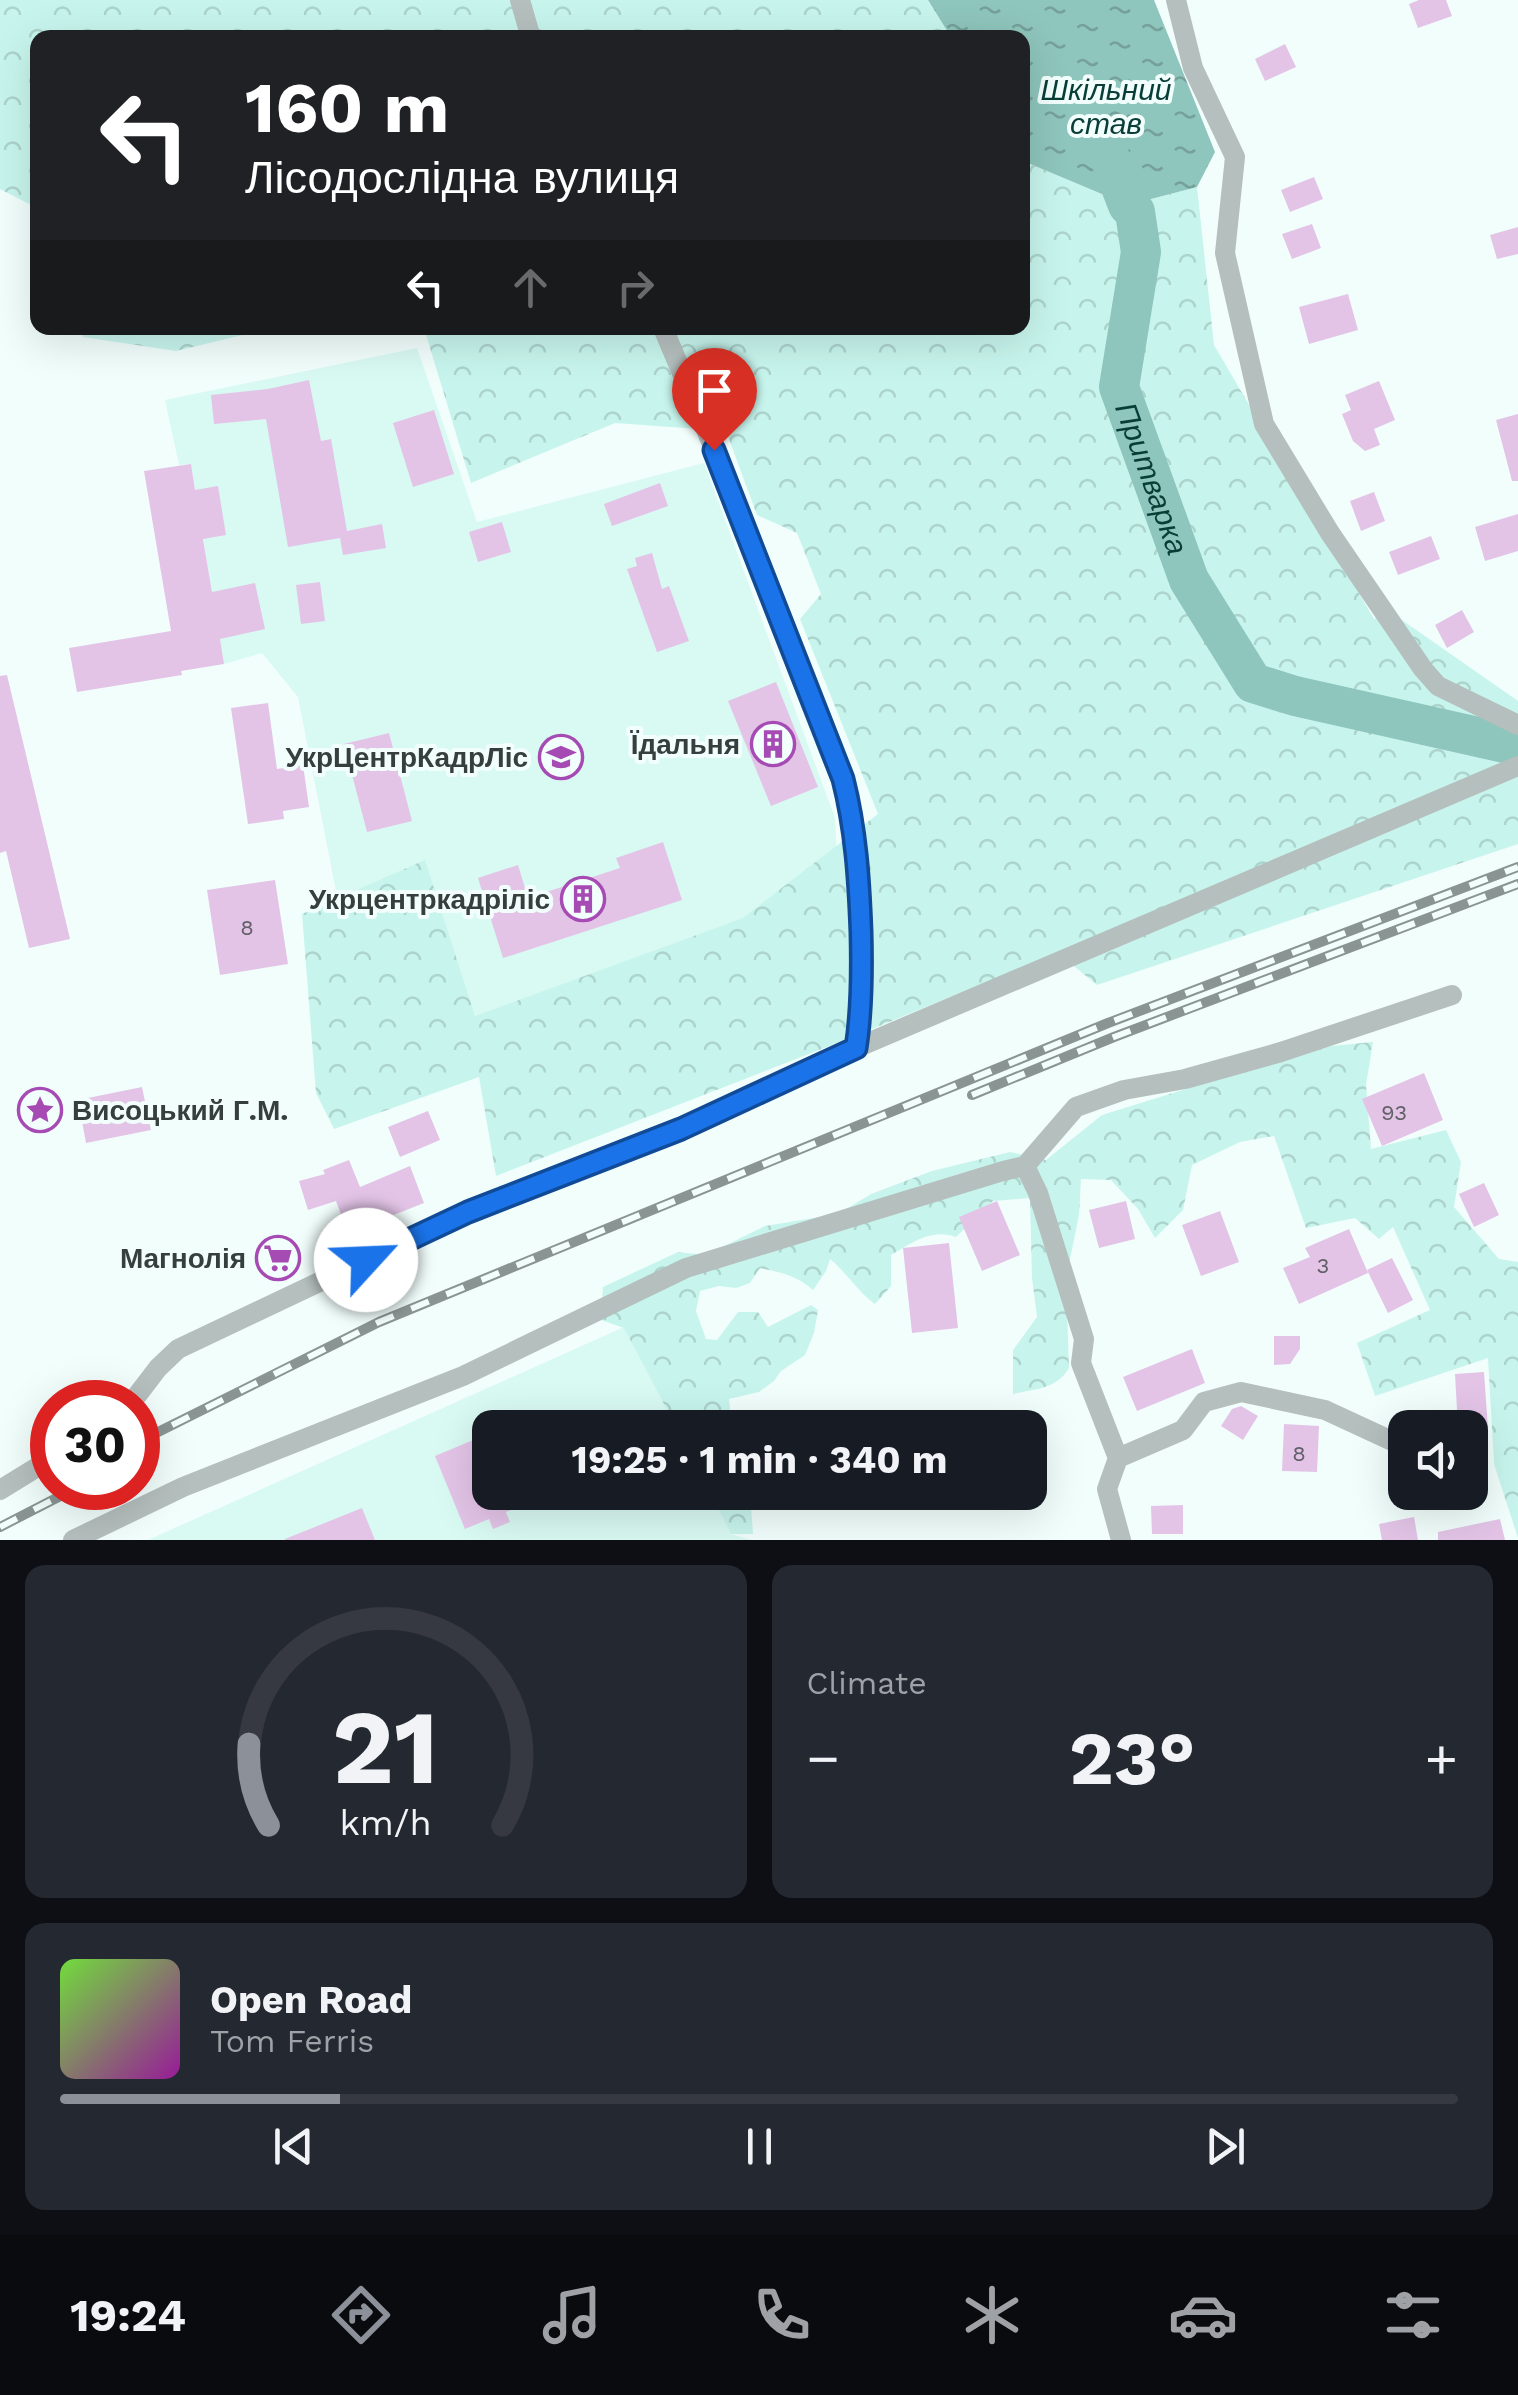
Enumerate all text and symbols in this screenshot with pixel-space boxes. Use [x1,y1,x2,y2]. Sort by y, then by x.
text: 160 m [245,67,449,149]
icon: left [80,70,210,200]
water label: Шкільний став [1040,72,1172,141]
text: Лісодослідна вулиця [245,151,679,204]
icon: left [398,260,453,315]
icon: ahead [503,260,558,315]
icon: right [608,260,663,315]
pin [672,348,757,451]
icon: arrive [687,363,742,418]
water label: Притварка [1109,397,1196,559]
building icon: Їдальня [750,721,796,767]
place label: Їдальня [630,728,740,761]
school or university icon: УкрЦентрКадрЛіс [538,734,584,780]
place label: УкрЦентрКадрЛіс [286,741,528,774]
building icon: Укрцентркадріліс [560,876,606,922]
place label: Укрцентркадріліс [309,883,550,916]
house number: 8 [240,915,254,940]
place icon: Висоцький Г.М. [17,1087,63,1133]
place label: Висоцький Г.М. [72,1094,288,1127]
house number: 93 [1381,1100,1407,1125]
position arrow [314,1208,418,1312]
supermarket icon: Магнолія [255,1235,301,1281]
place label: Магнолія [120,1242,246,1275]
house number: 3 [1317,1253,1329,1278]
speed limit sign: 30 [30,1380,160,1510]
map controls [1388,1410,1488,1510]
button: sound [1388,1410,1488,1510]
text: 19:25 · 1 min · 340 m [572,1438,947,1482]
house number: 8 [1292,1441,1306,1466]
text: Climate [807,1664,927,1702]
text: 21 [332,1686,439,1808]
text: 23° [1069,1714,1195,1802]
text: − [807,1726,840,1790]
text: + [1425,1726,1458,1790]
text: km/h [340,1802,432,1844]
text: Open Road [210,1978,412,2022]
text: Tom Ferris [210,2022,374,2060]
icon: previous [266,2119,321,2174]
icon: pause [732,2119,787,2174]
icon: next [1198,2119,1253,2174]
icon: directions [326,2280,396,2350]
icon: music [537,2280,607,2350]
icon: phone [747,2280,817,2350]
icon: climate [957,2280,1027,2350]
icon: car [1168,2280,1238,2350]
icon: filters [1378,2280,1448,2350]
text: 19:24 [70,2289,186,2342]

